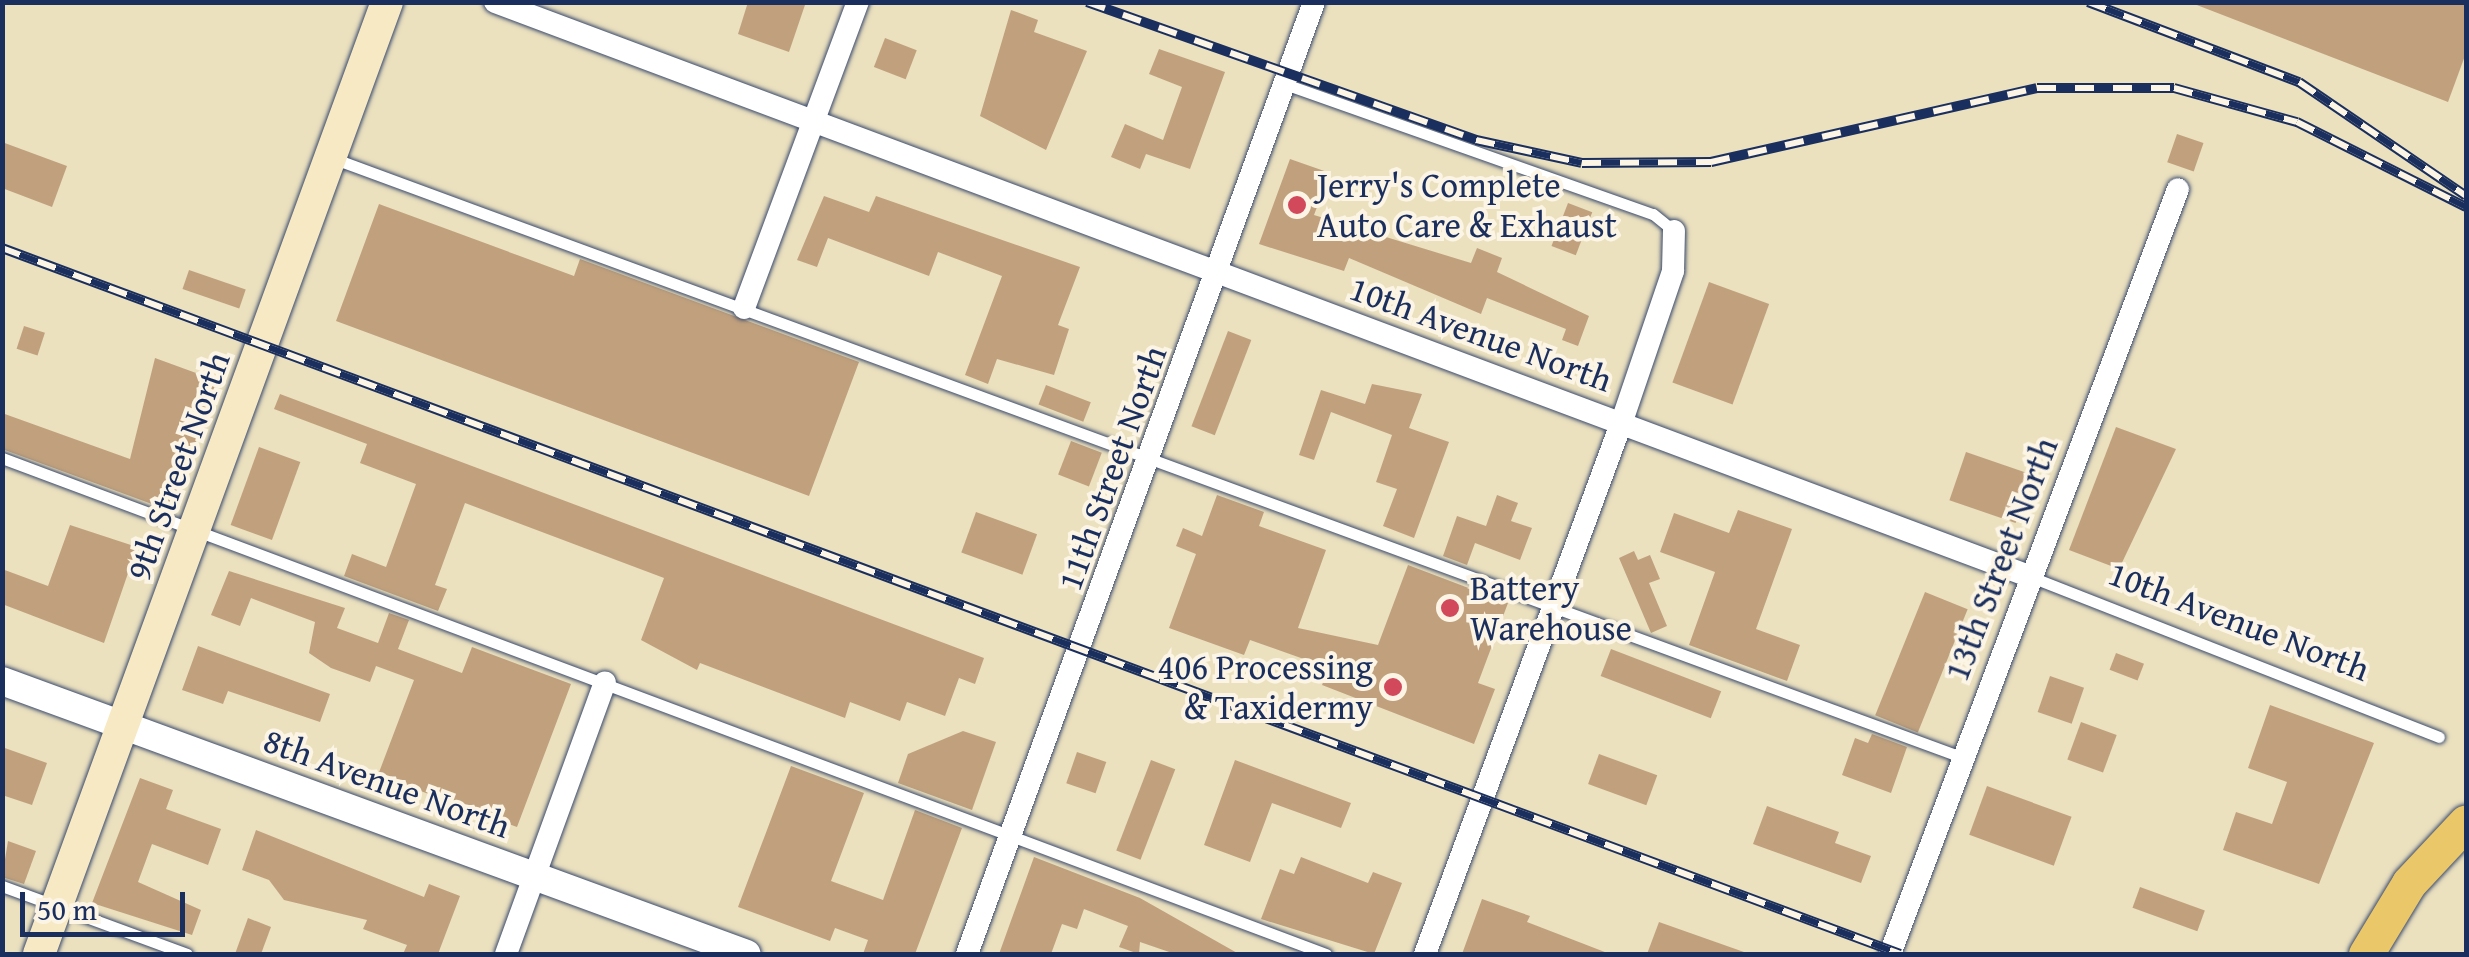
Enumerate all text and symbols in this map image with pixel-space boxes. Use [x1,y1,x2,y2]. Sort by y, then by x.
place label: Jerry's Complete Auto Care & Exhaust [1317,164,1617,246]
marker: Jerry's Complete Auto Care & Exhaust [1286,194,1308,216]
street label: 10th Avenue North [1344,267,1618,401]
street label: 11th Street North [1048,340,1176,596]
street label: 9th Street North [117,346,239,586]
street label: 13th Street North [1935,432,2067,686]
street label: 10th Avenue North [2103,552,2375,690]
place label: Battery Warehouse [1470,567,1632,649]
marker: Battery Warehouse [1439,597,1461,619]
place label: 406 Processing & Taxidermy [1158,646,1373,728]
marker: 406 Processing & Taxidermy [1382,676,1404,698]
street label: 8th Avenue North [258,719,516,847]
scale bar [25,872,190,934]
text: 50 m [37,887,97,931]

